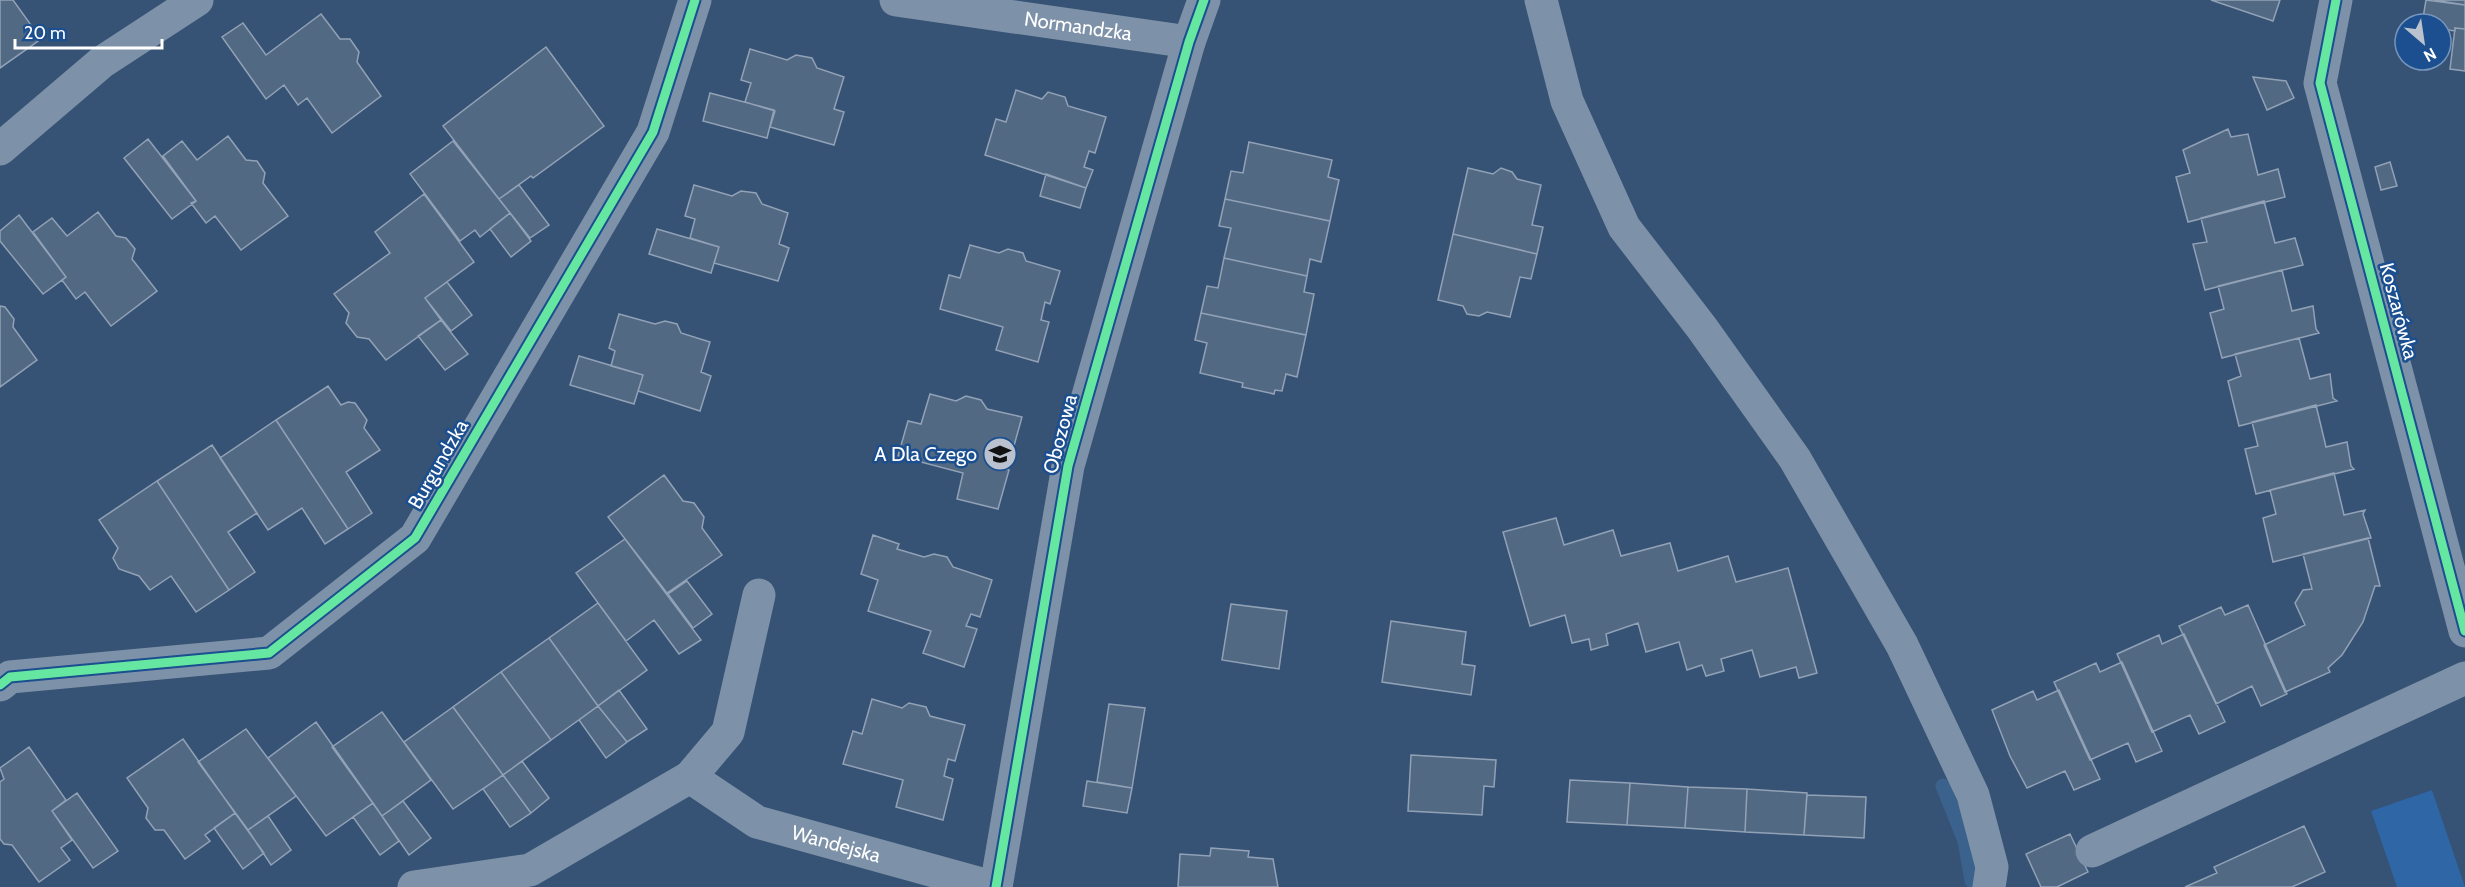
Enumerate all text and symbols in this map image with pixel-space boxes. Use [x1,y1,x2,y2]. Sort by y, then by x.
street label: Normandzka [1023,7,1134,46]
scale bar [15,12,162,50]
north arrow [2393,12,2453,72]
text: 20 m [24,22,66,44]
text: N [2420,44,2440,66]
street label: Koszarówka [2375,260,2423,362]
street label: Obozowa [1038,391,1082,476]
street label: Burgundzka [403,415,473,513]
school or university icon: A Dla Czego [982,436,1018,472]
place label: A Dla Czego [874,442,977,466]
street label: Wandejska [789,820,884,868]

